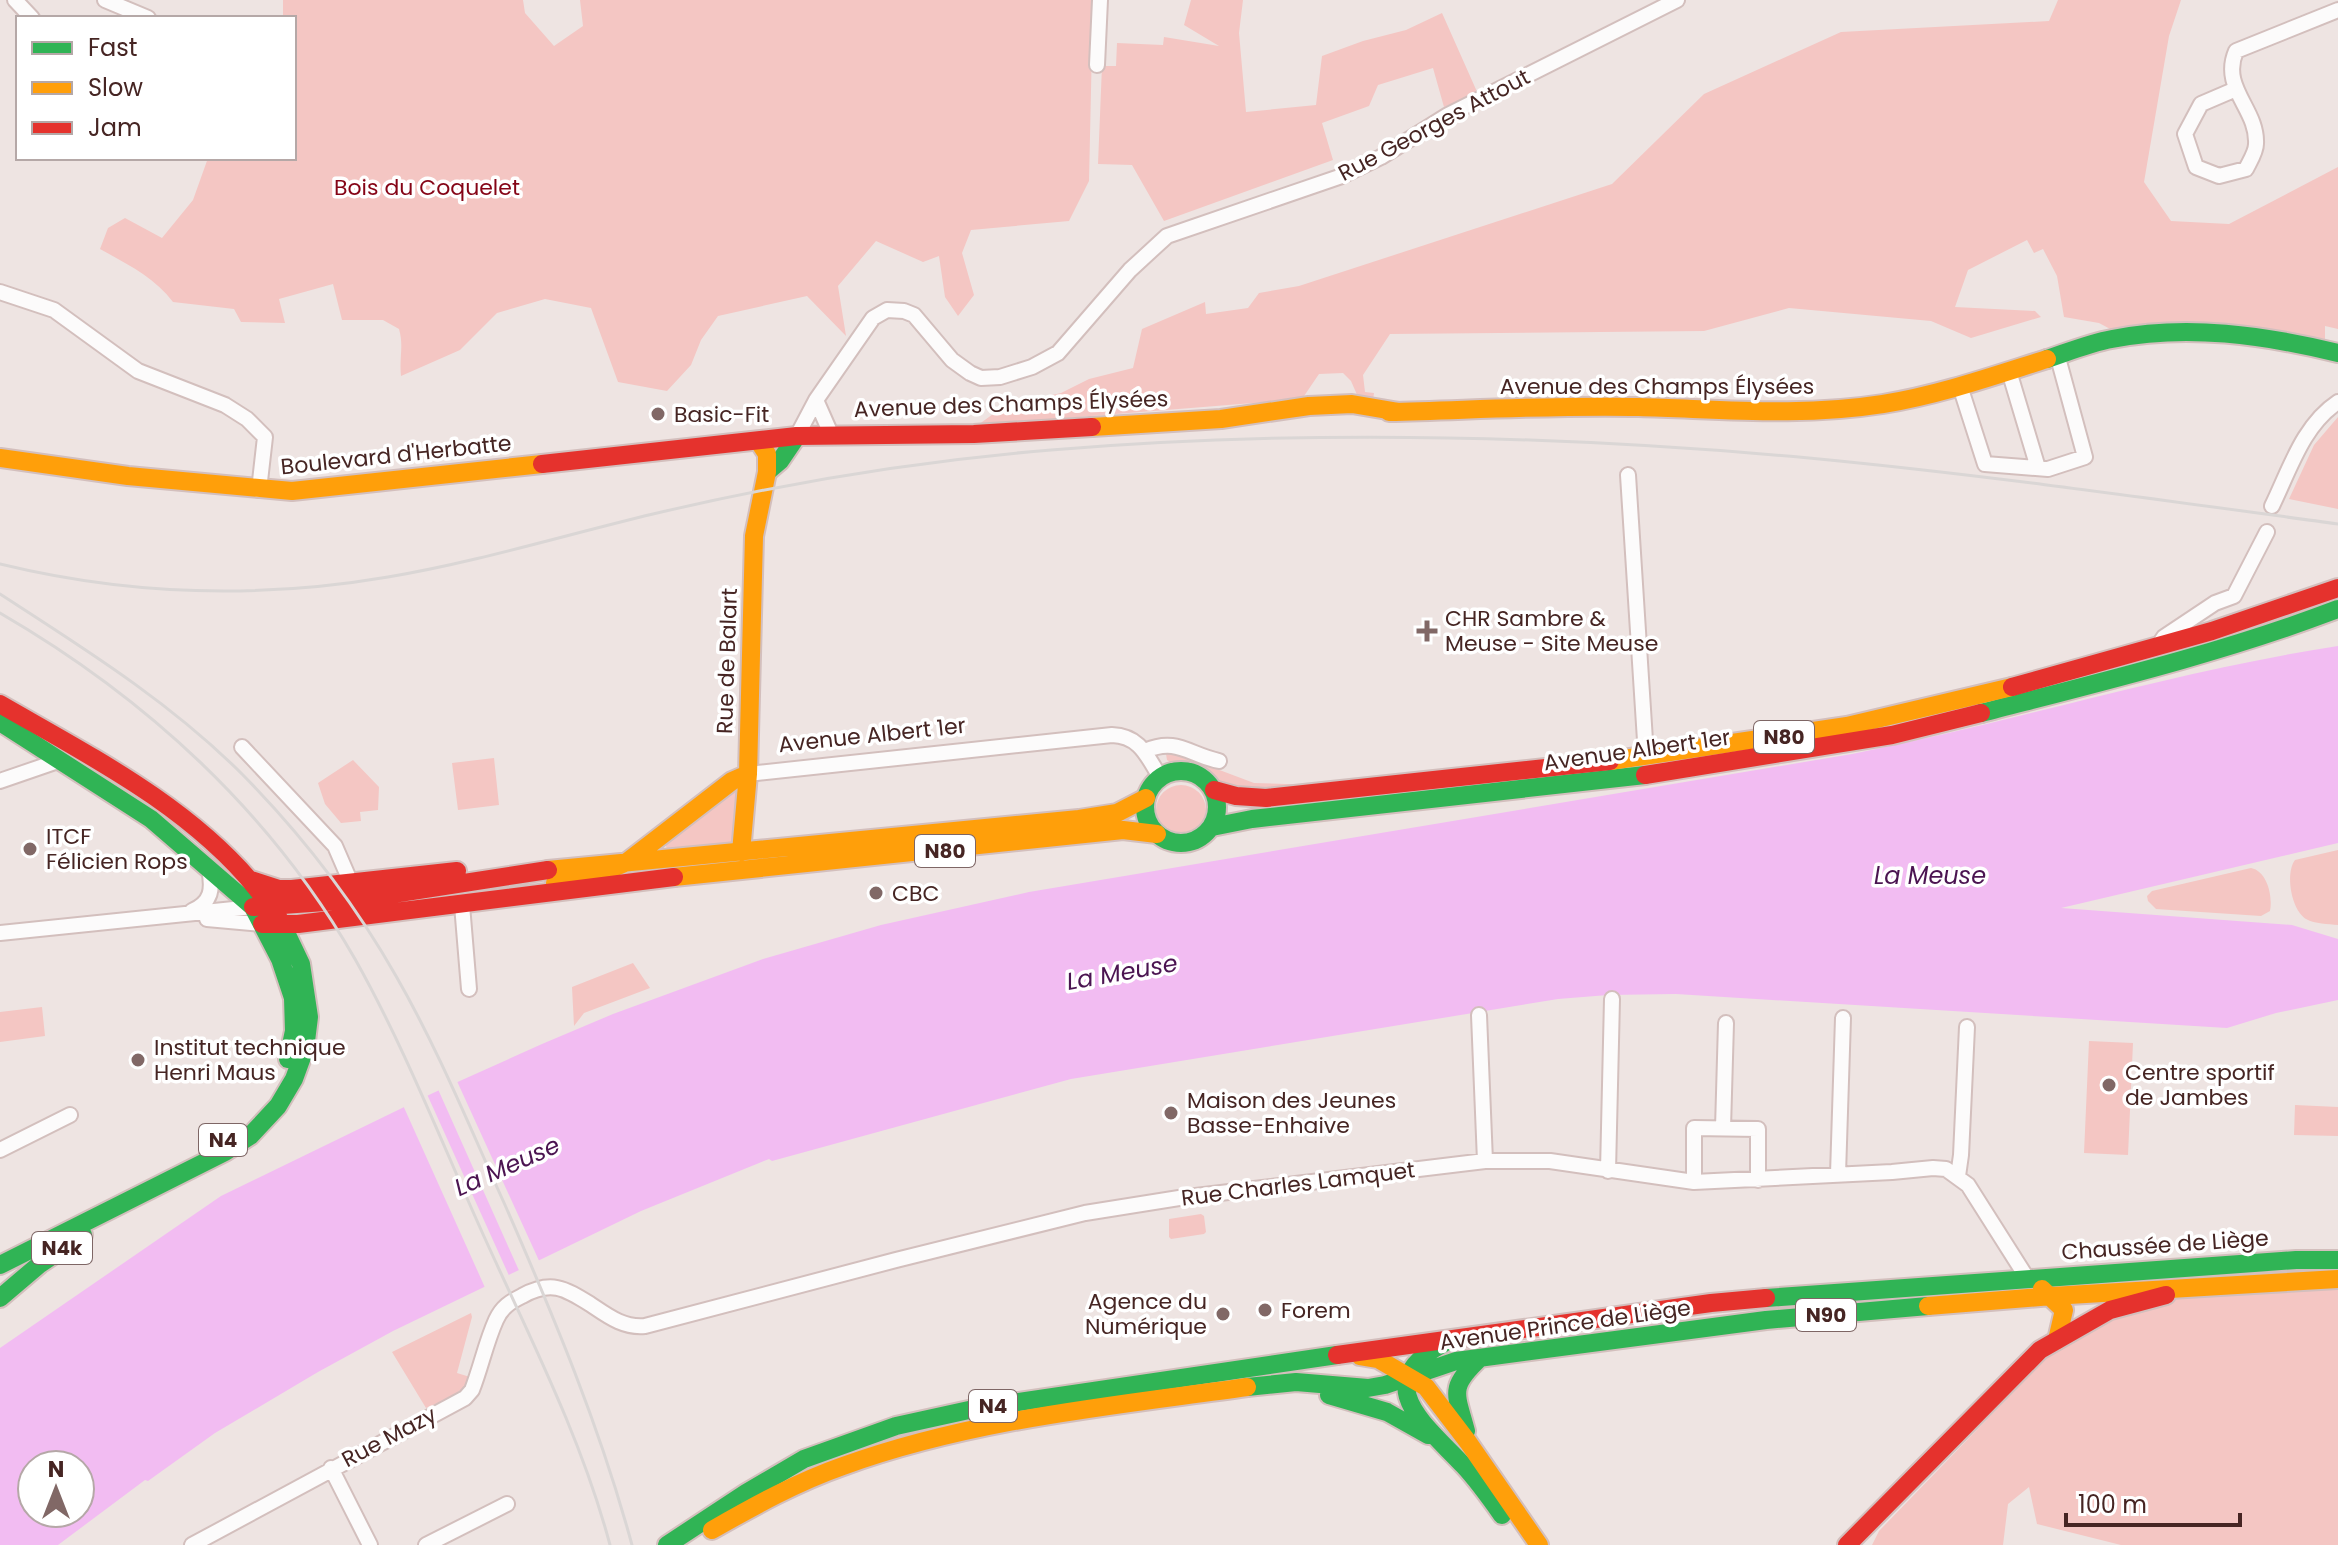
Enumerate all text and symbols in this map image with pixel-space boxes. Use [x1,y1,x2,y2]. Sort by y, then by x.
legend [16,16,296,160]
text: Fast [88,31,138,64]
street label: Rue Georges Attout [1333,61,1535,189]
text: Slow [88,71,143,104]
text: Jam [88,111,142,144]
park label: Bois du Coquelet [334,172,520,203]
street label: Avenue des Champs Élysées [1500,371,1814,402]
street label: Avenue des Champs Élysées [853,383,1169,425]
place label: Basic-Fit [674,399,769,430]
marker: Basic-Fit [649,405,667,423]
street label: Boulevard d'Herbatte [279,427,513,483]
street label: Rue de Balart [709,587,745,735]
place label: CHR Sambre & Meuse - Site Meuse [1445,603,1658,659]
marker: CHR Sambre & Meuse - Site Meuse [1416,620,1438,642]
street label: Avenue Albert 1er [777,710,967,760]
road number: N80 [1754,721,1814,753]
street label: Avenue Albert 1er [1542,722,1732,778]
place label: ITCF Félicien Rops [46,821,188,877]
road number: N80 [915,835,975,867]
marker: ITCF Félicien Rops [21,840,39,858]
water label: La Meuse [1874,859,1986,892]
place label: CBC [892,878,939,909]
marker: CBC [867,884,885,902]
water label: La Meuse [1064,946,1180,998]
place label: Institut technique Henri Maus [154,1032,346,1088]
marker: Institut technique Henri Maus [129,1051,147,1069]
place label: Centre sportif de Jambes [2125,1057,2275,1113]
marker: Centre sportif de Jambes [2100,1076,2118,1094]
place label: Maison des Jeunes Basse-Enhaive [1187,1085,1396,1141]
marker: Maison des Jeunes Basse-Enhaive [1162,1104,1180,1122]
road number: N4 [199,1124,247,1156]
water label: La Meuse [449,1128,565,1204]
street label: Rue Charles Lamquet [1179,1154,1417,1214]
street label: Chaussée de Liège [2060,1222,2270,1268]
road number: N4k [32,1232,92,1264]
place label: Agence du Numérique [1085,1286,1207,1342]
street label: Avenue Prince de Liège [1437,1292,1693,1358]
place label: Forem [1281,1295,1351,1326]
road number: N90 [1796,1299,1856,1331]
marker: Forem [1256,1301,1274,1319]
marker: Agence du Numérique [1214,1305,1232,1323]
road number: N4 [969,1390,1017,1422]
street label: Rue Mazy [336,1399,442,1475]
north arrow [16,1449,96,1529]
text: N [48,1454,64,1485]
scale bar [2066,1477,2240,1527]
text: 100 m [2078,1488,2147,1521]

